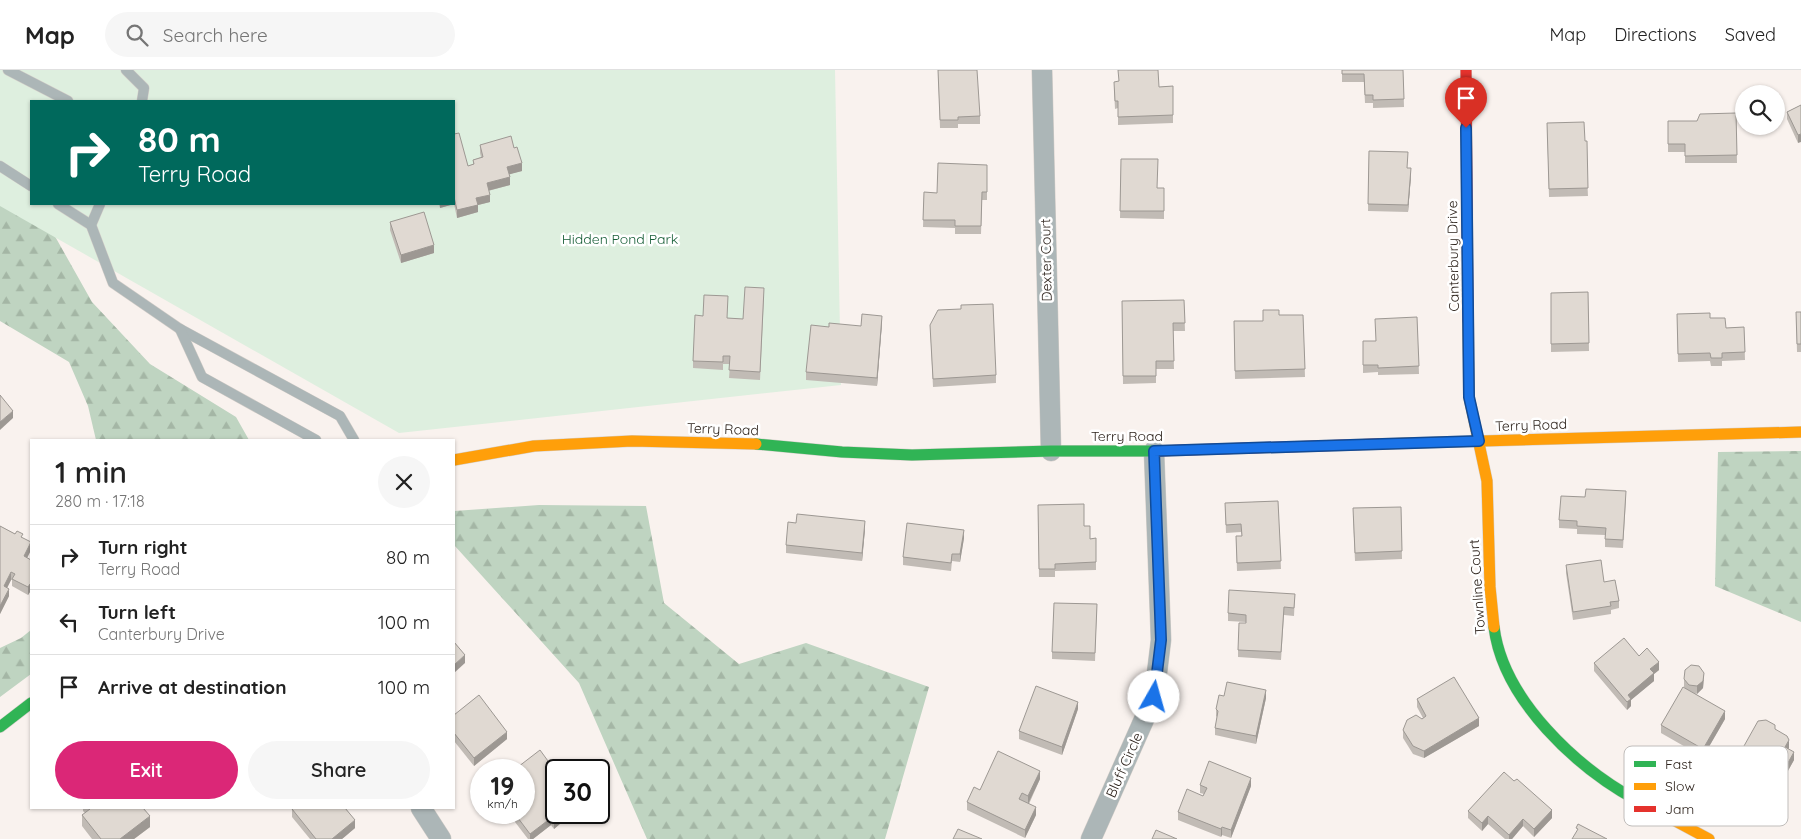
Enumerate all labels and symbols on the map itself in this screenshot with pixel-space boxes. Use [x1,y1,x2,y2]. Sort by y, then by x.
pin [1445,77,1487,128]
street label: Canterbury Drive [1443,200,1463,312]
street label: Dexter Court [1036,218,1056,302]
park label: Hidden Pond Park [562,230,678,248]
street label: Terry Road [1495,415,1567,435]
street label: Terry Road [687,419,759,439]
street label: Terry Road [1091,427,1163,445]
street label: Townline Court [1465,538,1489,635]
position arrow [1127,670,1179,722]
street label: Bluff Circle [1102,729,1146,800]
legend [1624,746,1788,826]
text: Fast [1665,755,1693,773]
speed limit sign: 30 [545,759,610,824]
text: Slow [1665,777,1695,795]
text: Jam [1665,800,1694,818]

